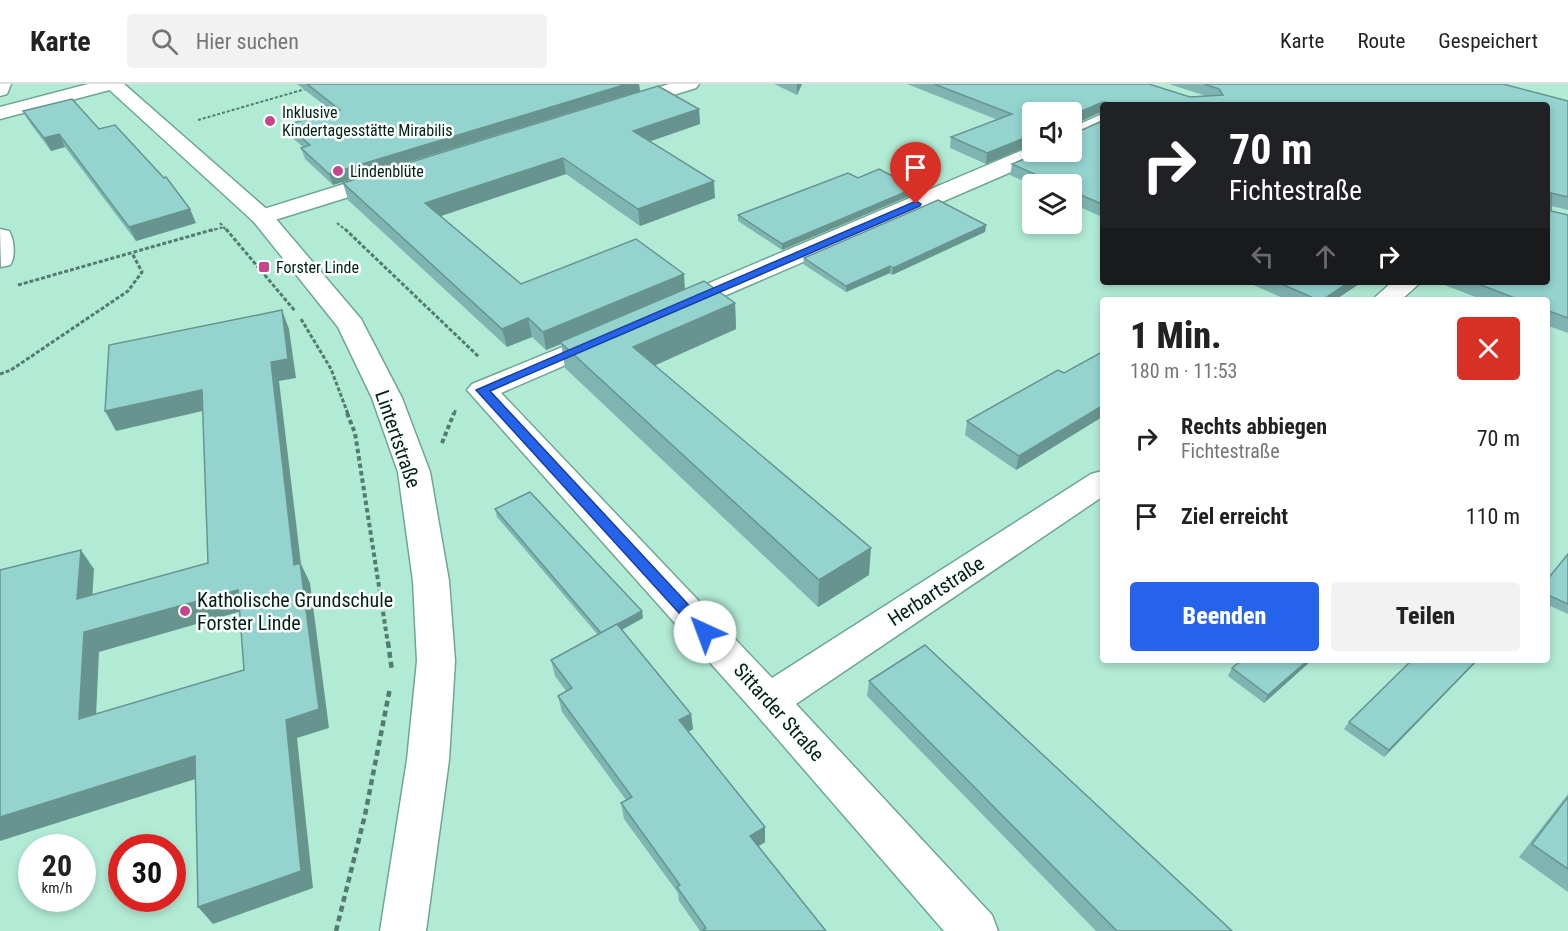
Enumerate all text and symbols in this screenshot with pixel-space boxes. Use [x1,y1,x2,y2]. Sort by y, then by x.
search box [127,14,547,68]
text: Karte [30,25,91,58]
icon: search [148,25,181,58]
text: Hier suchen [196,29,299,54]
text: Karte [1280,29,1324,53]
text: Route [1357,29,1405,53]
text: Gespeichert [1438,29,1538,53]
map controls [1022,102,1082,234]
button: sound [1022,102,1082,162]
place label: Inklusive Kindertagesstätte Mirabilis [282,103,452,140]
marker: Inklusive Kindertagesstätte Mirabilis [263,114,277,128]
text: 70 m [1229,125,1312,174]
icon: right [1130,126,1208,204]
pin [890,142,941,204]
icon: arrive [899,151,932,184]
place label: Lindenblüte [350,162,424,181]
marker: Lindenblüte [331,164,345,178]
button: layers [1022,174,1082,234]
text: Fichtestraße [1229,175,1362,207]
icon: left [1246,240,1279,273]
icon: ahead [1309,240,1342,273]
icon: right [1372,240,1405,273]
place label: Forster Linde [276,258,359,277]
marker: Forster Linde [257,260,271,274]
text: 1 Min. [1130,315,1222,357]
button: close [1457,317,1520,380]
text: 180 m · 11:53 [1130,359,1237,383]
street label: Lintertstraße [370,387,426,491]
text: Rechts abbiegen [1181,414,1327,439]
icon: right [1130,422,1163,455]
text: 70 m [1477,426,1520,451]
text: Fichtestraße [1181,439,1280,463]
icon: arrive [1130,500,1163,533]
text: Ziel erreicht [1181,504,1288,529]
text: 110 m [1466,504,1520,529]
street label: Herbartstraße [883,551,989,631]
button: Beenden [1130,582,1319,651]
button: Teilen [1331,582,1520,651]
place label: Katholische Grundschule Forster Linde [197,588,393,635]
position arrow [673,600,737,664]
marker: Katholische Grundschule Forster Linde [178,604,192,618]
street label: Sittarder Straße [729,658,829,766]
speed limit sign: 30 [108,834,186,912]
text: 20 [42,848,72,883]
text: km/h [42,879,72,897]

